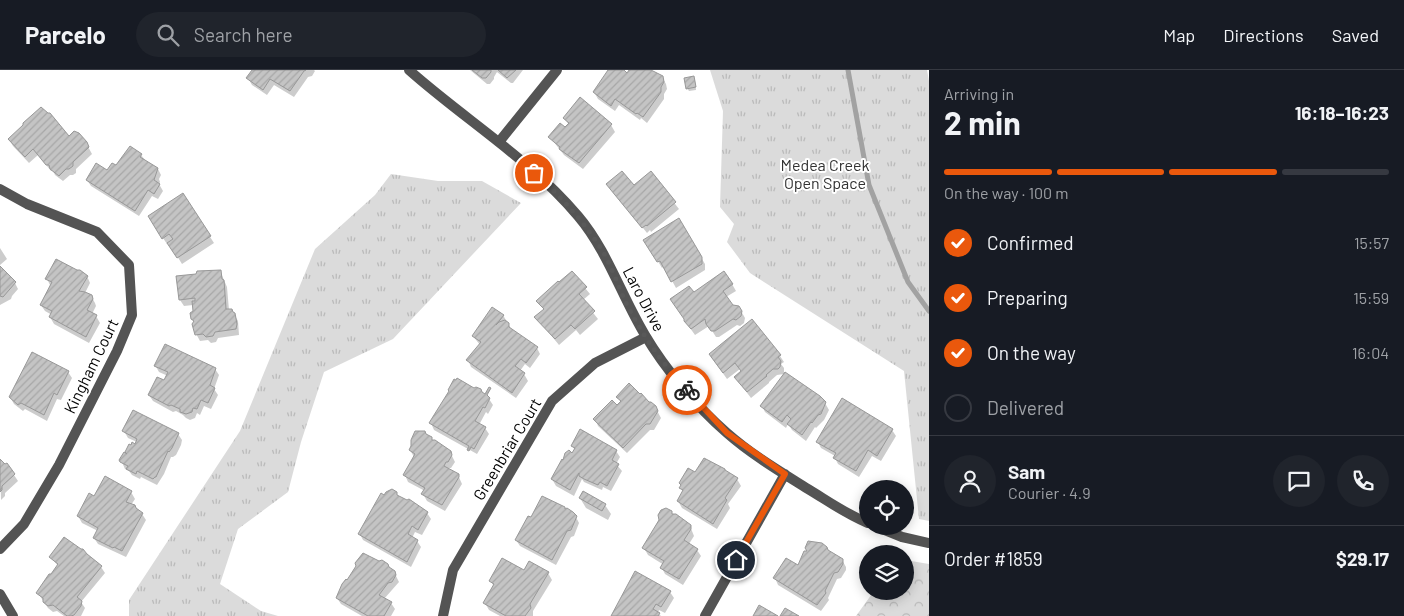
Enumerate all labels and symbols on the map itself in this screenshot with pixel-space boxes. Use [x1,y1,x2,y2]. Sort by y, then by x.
pin [513,152,555,194]
park label: Medea Creek Open Space [780,155,870,192]
street label: Laro Drive [619,263,669,334]
street label: Kingham Court [59,315,122,416]
courier [662,365,712,415]
street label: Greenbriar Court [469,394,545,503]
pin [715,539,757,581]

